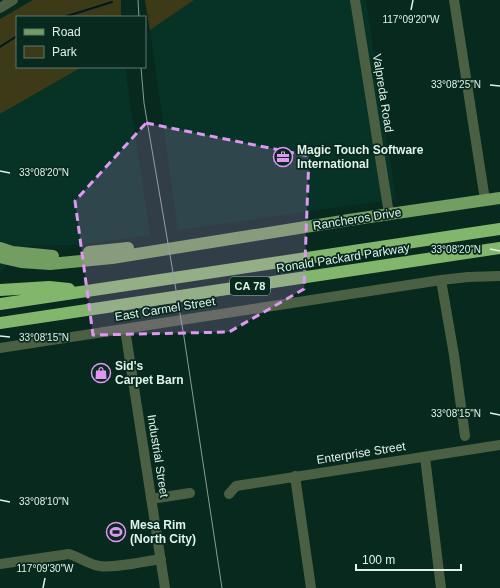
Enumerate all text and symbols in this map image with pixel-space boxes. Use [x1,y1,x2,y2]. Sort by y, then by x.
text: 117°09'20"W [382,14,440,25]
legend [16,16,146,68]
text: Road [52,25,81,39]
text: Park [52,45,78,59]
street label: Valpreda Road [370,53,396,133]
text: 33°08'25"N [431,79,481,90]
place label: Magic Touch Software International [297,143,424,171]
office icon: Magic Touch Software International [272,146,294,168]
text: 33°08'20"N [19,167,69,178]
street label: Rancheros Drive [312,205,403,233]
street label: Ronald Packard Parkway [275,241,411,275]
text: 33°08'20"N [431,244,481,255]
road number: CA 78 [230,277,270,295]
street label: East Carmel Street [114,294,217,324]
text: 33°08'15"N [19,332,69,343]
place label: Sid's Carpet Barn [115,359,184,387]
shop icon: Sid's Carpet Barn [90,362,112,384]
text: 33°08'15"N [431,408,481,419]
street label: Industrial Street [145,413,172,499]
street label: Enterprise Street [315,439,407,467]
text: 33°08'10"N [19,496,69,507]
place label: Mesa Rim (North City) [130,518,196,546]
sports icon: Mesa Rim (North City) [105,521,127,543]
scale bar [356,546,461,572]
text: 100 m [362,553,395,567]
text: 117°09'30"W [16,563,74,574]

